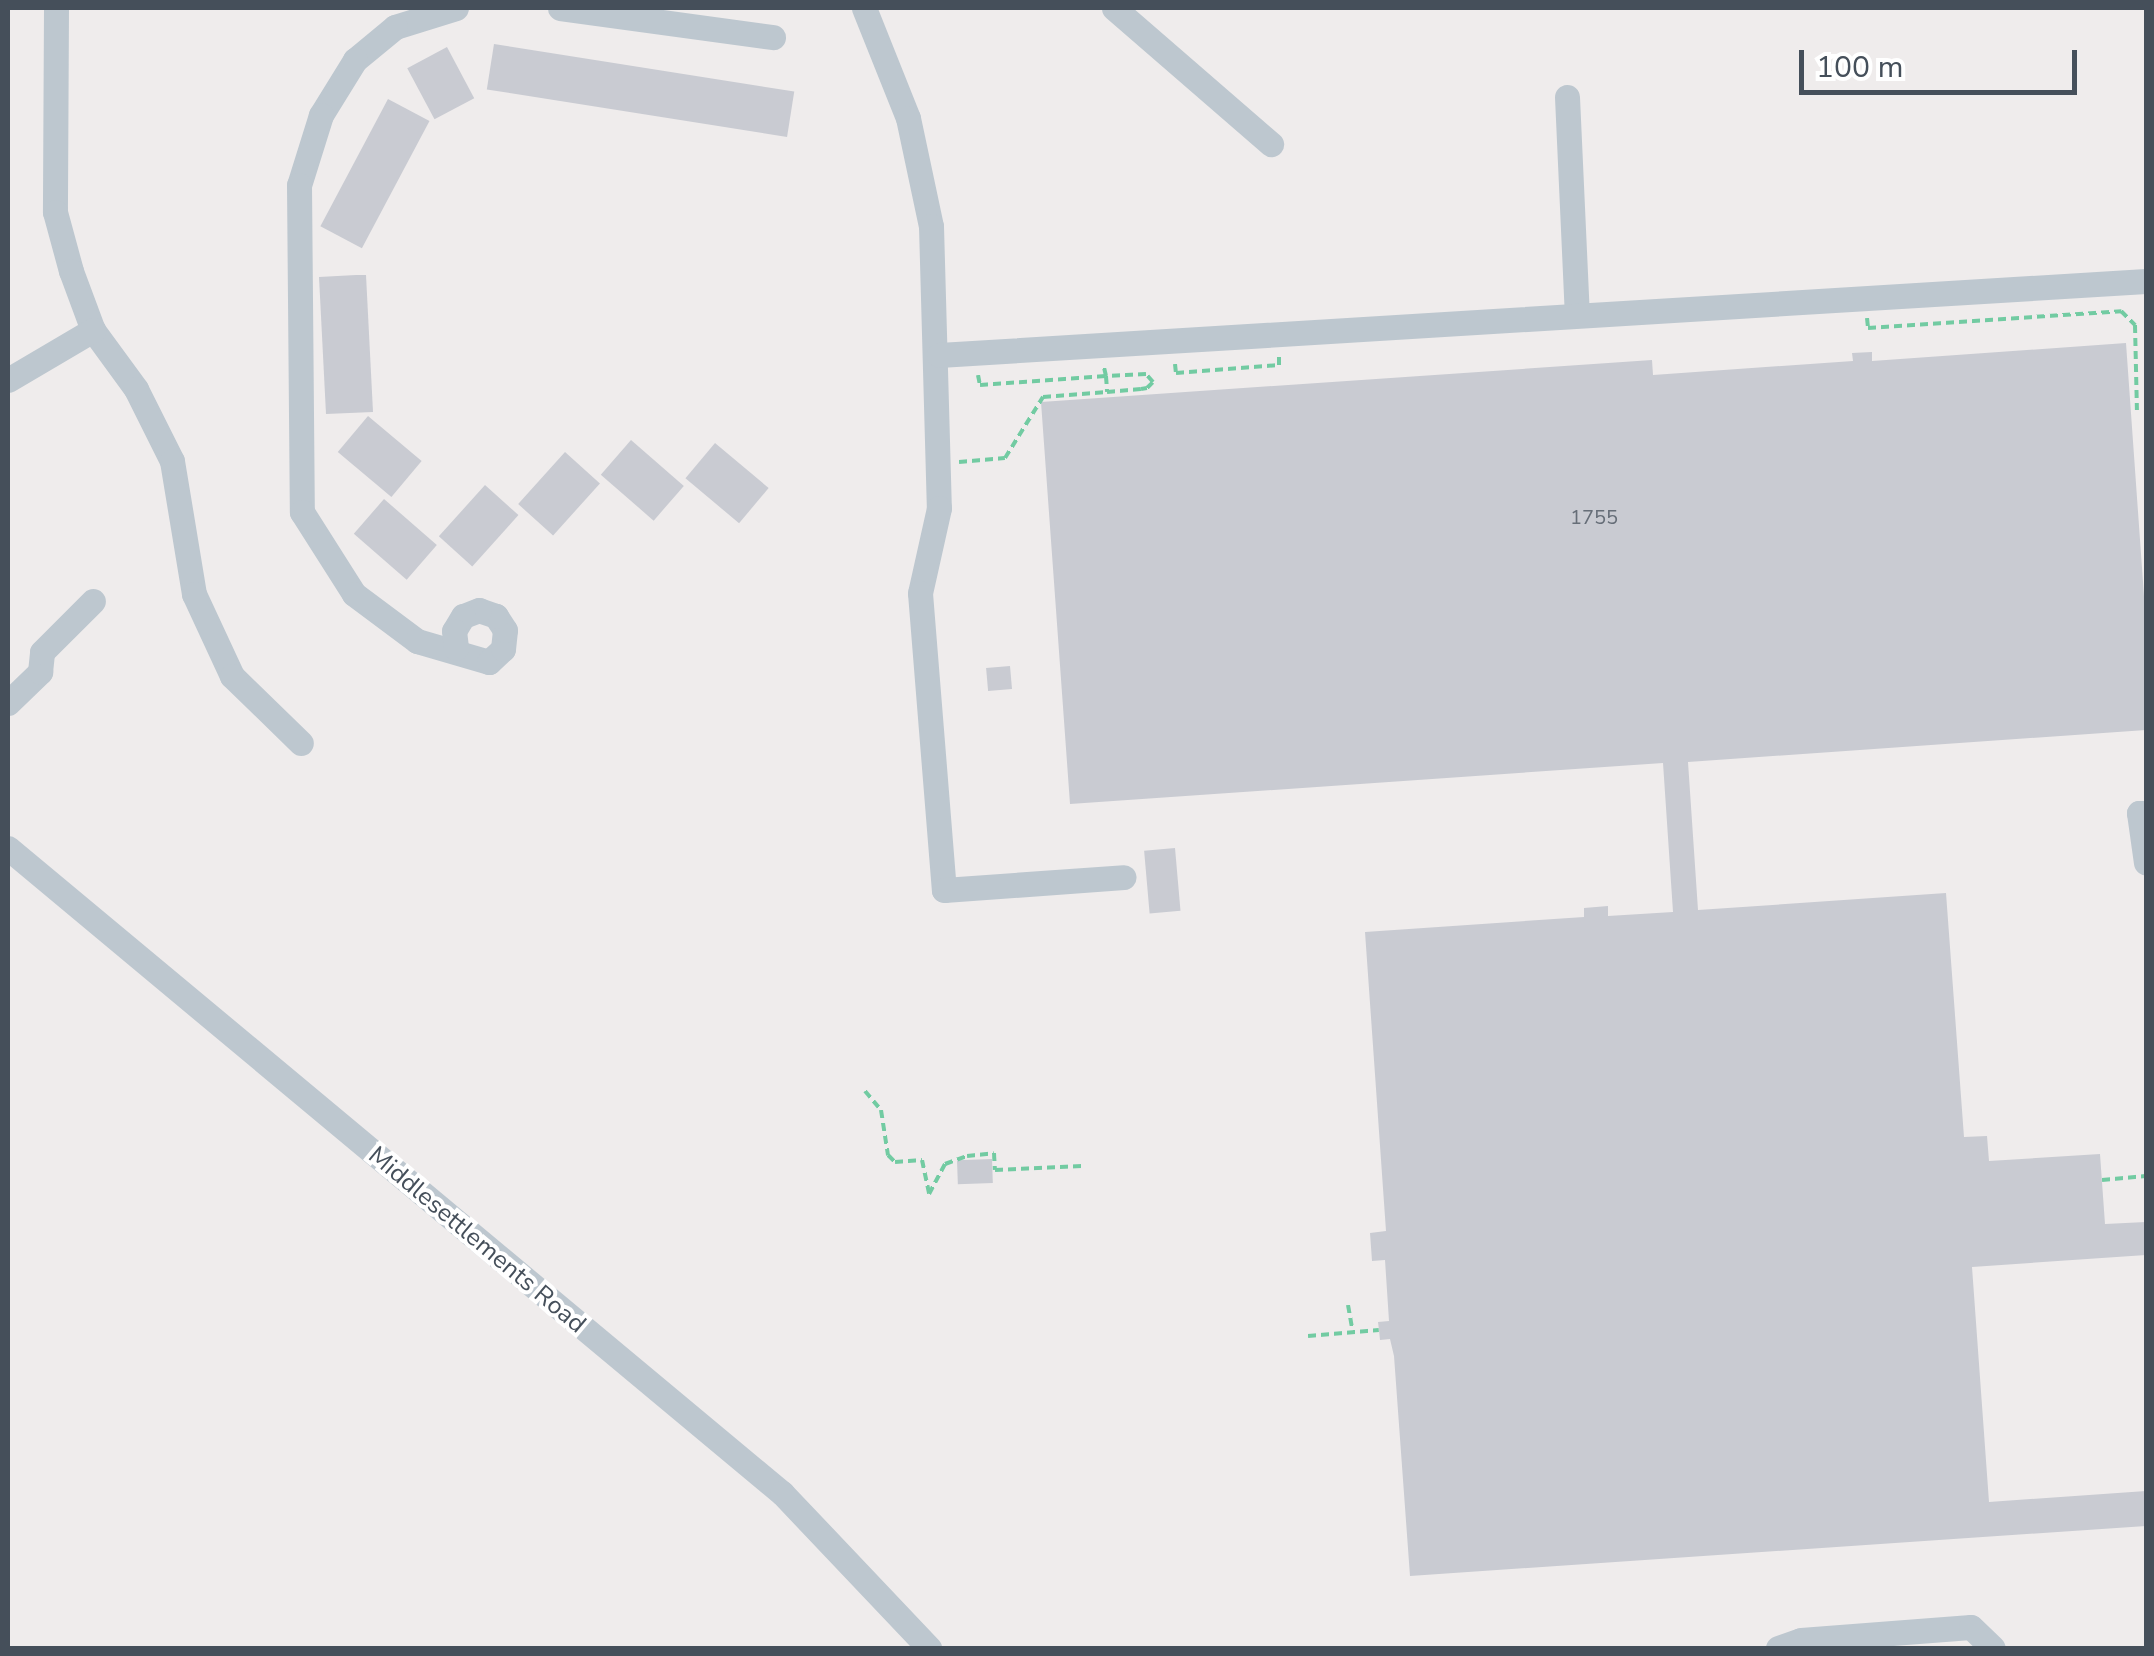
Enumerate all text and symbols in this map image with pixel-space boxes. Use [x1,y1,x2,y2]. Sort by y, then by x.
scale bar [1804,30,2082,92]
text: 100 m [1816,47,1903,88]
house number: 1755 [1570,505,1618,529]
street label: Middlesettlements Road [362,1140,592,1340]

